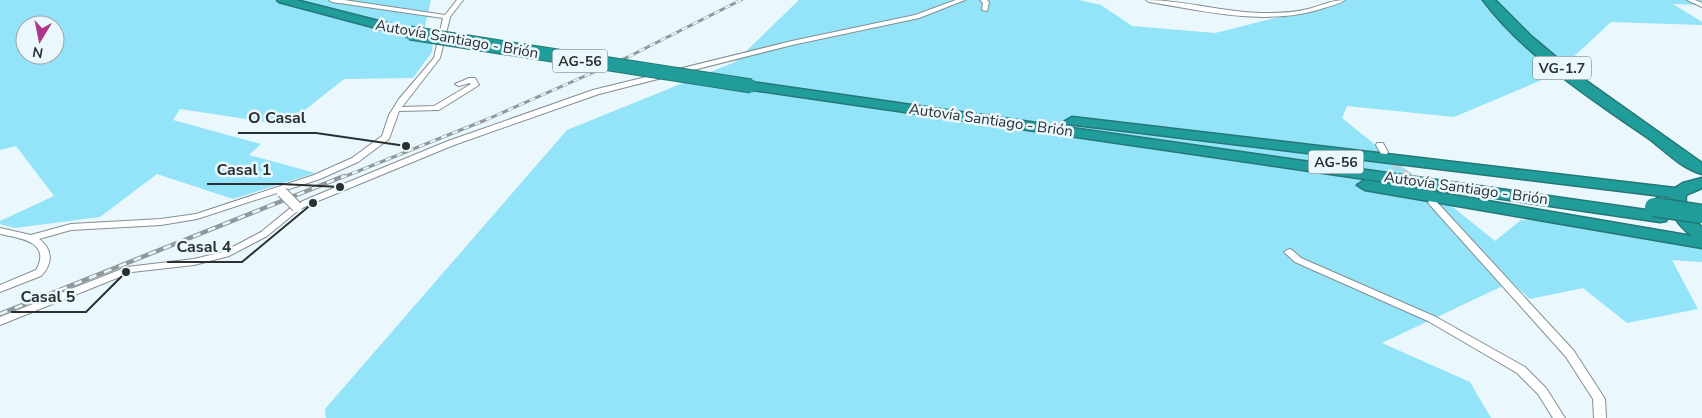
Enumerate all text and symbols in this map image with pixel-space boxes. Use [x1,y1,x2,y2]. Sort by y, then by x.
north arrow [15,15,65,65]
street label: Autovía Santiago - Brión [374,15,540,63]
text: N [31,42,45,63]
road number: AG-56 [552,49,608,72]
road number: VG-1.7 [1533,56,1591,80]
street label: Autovía Santiago - Brión [908,99,1074,141]
callout: O Casal [238,102,316,133]
text: O Casal [248,107,306,129]
road number: AG-56 [1308,150,1364,173]
callout: Casal 1 [207,153,282,184]
text: Casal 1 [217,159,271,181]
street label: Autovía Santiago - Brión [1383,167,1549,209]
callout: Casal 4 [167,231,242,262]
text: Casal 4 [177,236,232,258]
callout: Casal 5 [11,281,86,312]
text: Casal 5 [21,286,75,308]

